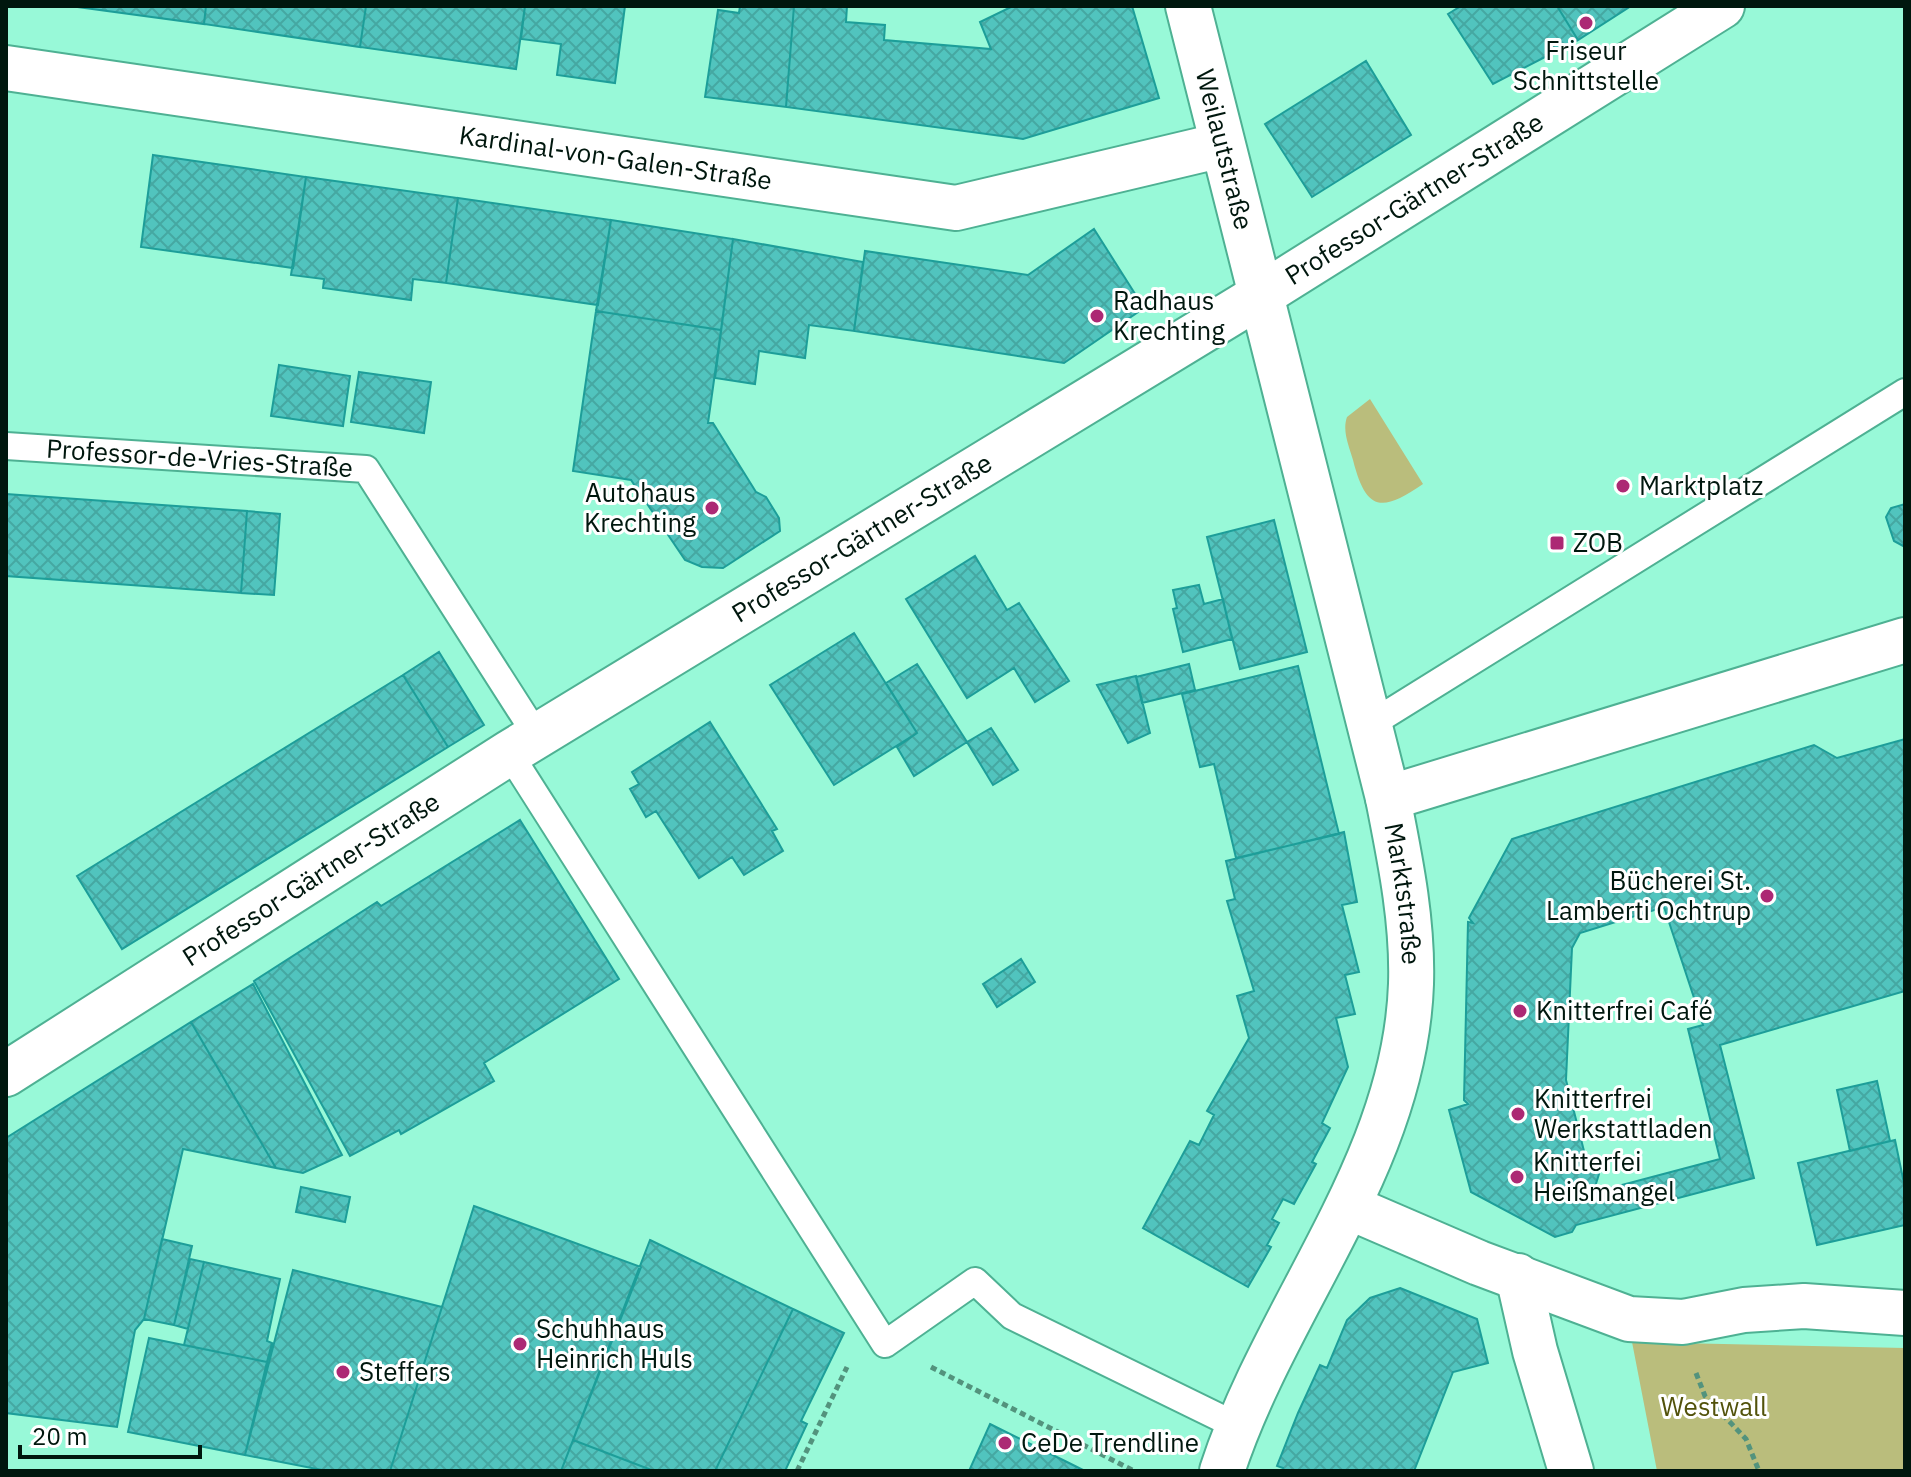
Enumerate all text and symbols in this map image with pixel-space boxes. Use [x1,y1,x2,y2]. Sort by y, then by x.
marker: Friseur Schnittstelle [1577,14,1595,32]
place label: Friseur Schnittstelle [1513,33,1659,97]
street label: Weilautstraße [1189,65,1262,233]
street label: Professor-Gärtner-Straße [1278,104,1549,292]
street label: Kardinal-von-Galen-Straße [457,117,774,197]
place label: Radhaus Krechting [1113,283,1225,347]
marker: Radhaus Krechting [1088,307,1106,325]
street label: Professor-de-Vries-Straße [45,431,354,484]
street label: Professor-Gärtner-Straße [725,445,998,629]
place label: Marktplatz [1639,468,1763,502]
place label: Autohaus Krechting [584,475,696,539]
marker: Marktplatz [1614,477,1632,495]
marker: Autohaus Krechting [703,499,721,517]
place label: ZOB [1573,525,1623,559]
marker: ZOB [1548,534,1566,552]
street label: Professor-Gärtner-Straße [176,784,446,973]
street label: Marktstraße [1377,820,1429,965]
place label: Bücherei St. Lamberti Ochtrup [1546,863,1751,927]
marker: Bücherei St. Lamberti Ochtrup [1758,887,1776,905]
place label: Knitterfrei Café [1536,993,1713,1027]
marker: Knitterfrei Café [1511,1002,1529,1020]
place label: Knitterfrei Werkstattladen [1534,1081,1713,1145]
marker: Knitterfrei Werkstattladen [1509,1105,1527,1123]
place label: Knitterfei Heißmangel [1533,1144,1675,1208]
marker: Knitterfei Heißmangel [1508,1168,1526,1186]
place label: Schuhhaus Heinrich Huls [536,1311,693,1375]
marker: Schuhhaus Heinrich Huls [511,1335,529,1353]
place label: Steffers [359,1354,451,1388]
marker: Steffers [334,1363,352,1381]
park label: Westwall [1661,1389,1767,1423]
scale bar [20,1409,200,1459]
text: 20 m [32,1420,87,1452]
place label: CeDe Trendline [1021,1425,1199,1459]
marker: CeDe Trendline [996,1434,1014,1452]

